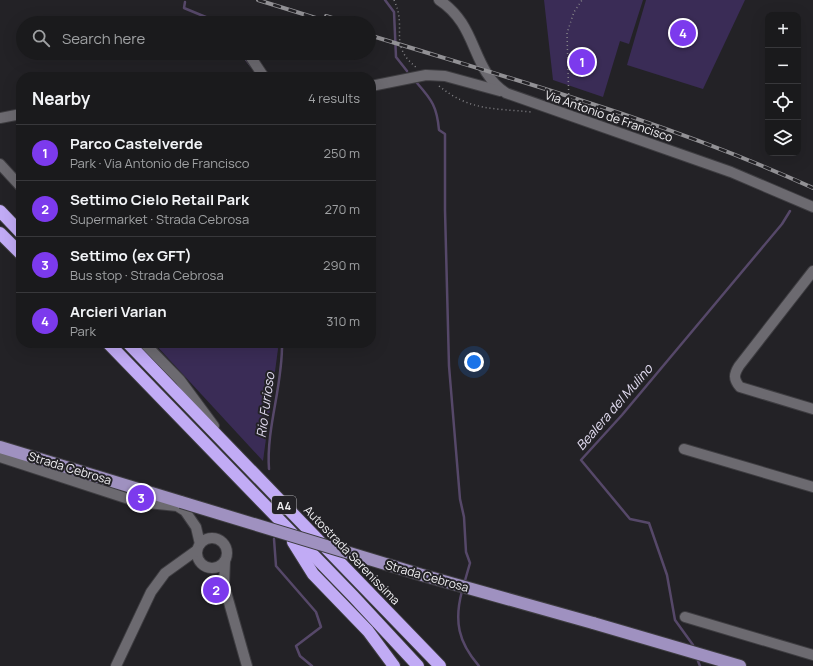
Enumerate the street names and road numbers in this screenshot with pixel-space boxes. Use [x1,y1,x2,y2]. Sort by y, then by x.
street label: Via Antonio de Francisco [543,86,675,146]
street label: Strada Cebrosa [26,447,114,489]
road number: A4 [272,496,296,514]
street label: Autostrada Serenissima [300,502,404,608]
street label: Strada Cebrosa [383,556,471,596]

